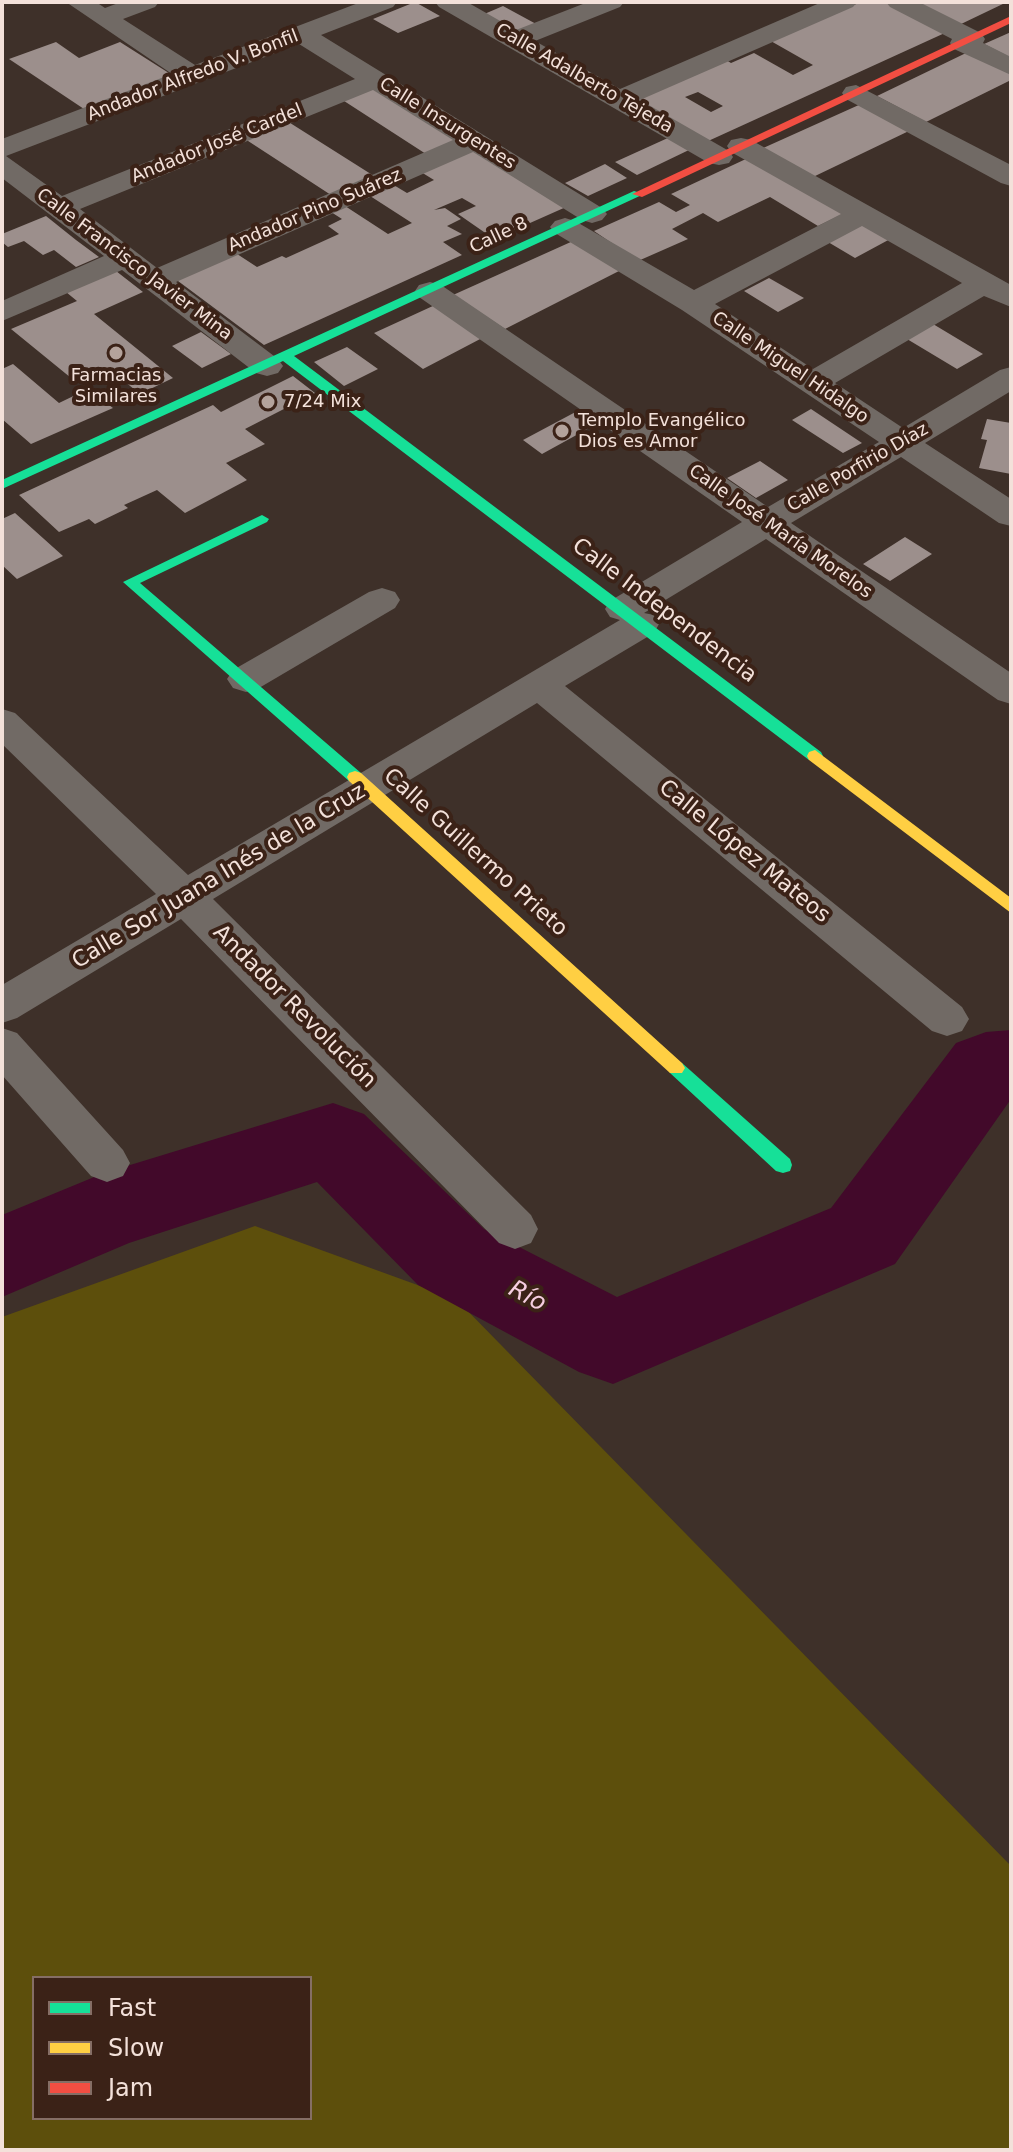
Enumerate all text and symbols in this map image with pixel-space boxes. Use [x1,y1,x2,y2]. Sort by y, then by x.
street label: Calle Adalberto Tejeda [492,19,676,139]
street label: Andador Alfredo V. Bonfil [84,26,302,126]
street label: Calle Insurgentes [375,73,519,175]
street label: Andador José Cardel [128,100,306,188]
street label: Andador Pino Suárez [225,165,405,257]
street label: Calle Francisco Javier Mina [32,184,236,346]
street label: Calle 8 [466,213,532,259]
street label: Calle Miguel Hidalgo [708,308,872,428]
marker: Farmacias Similares [107,344,125,362]
place label: Farmacias Similares [71,365,161,408]
place label: 7/24 Mix [284,391,361,413]
marker: 7/24 Mix [259,393,277,411]
place label: Templo Evangélico Dios es Amor [578,410,746,452]
street label: Calle Porfirio Díaz [784,419,932,517]
marker: Templo Evangélico Dios es Amor [553,422,571,440]
street label: Calle José María Morelos [684,460,876,604]
street label: Calle Independencia [567,533,761,689]
street label: Calle Guillermo Prieto [377,763,573,943]
street label: Calle López Mateos [653,775,835,929]
street label: Calle Sor Juana Inés de la Cruz [68,779,370,975]
street label: Andador Revolución [207,920,381,1094]
water label: Río [503,1275,551,1319]
legend [32,1976,312,2120]
text: Fast [108,1994,156,2022]
text: Slow [108,2034,164,2062]
text: Jam [108,2074,153,2102]

